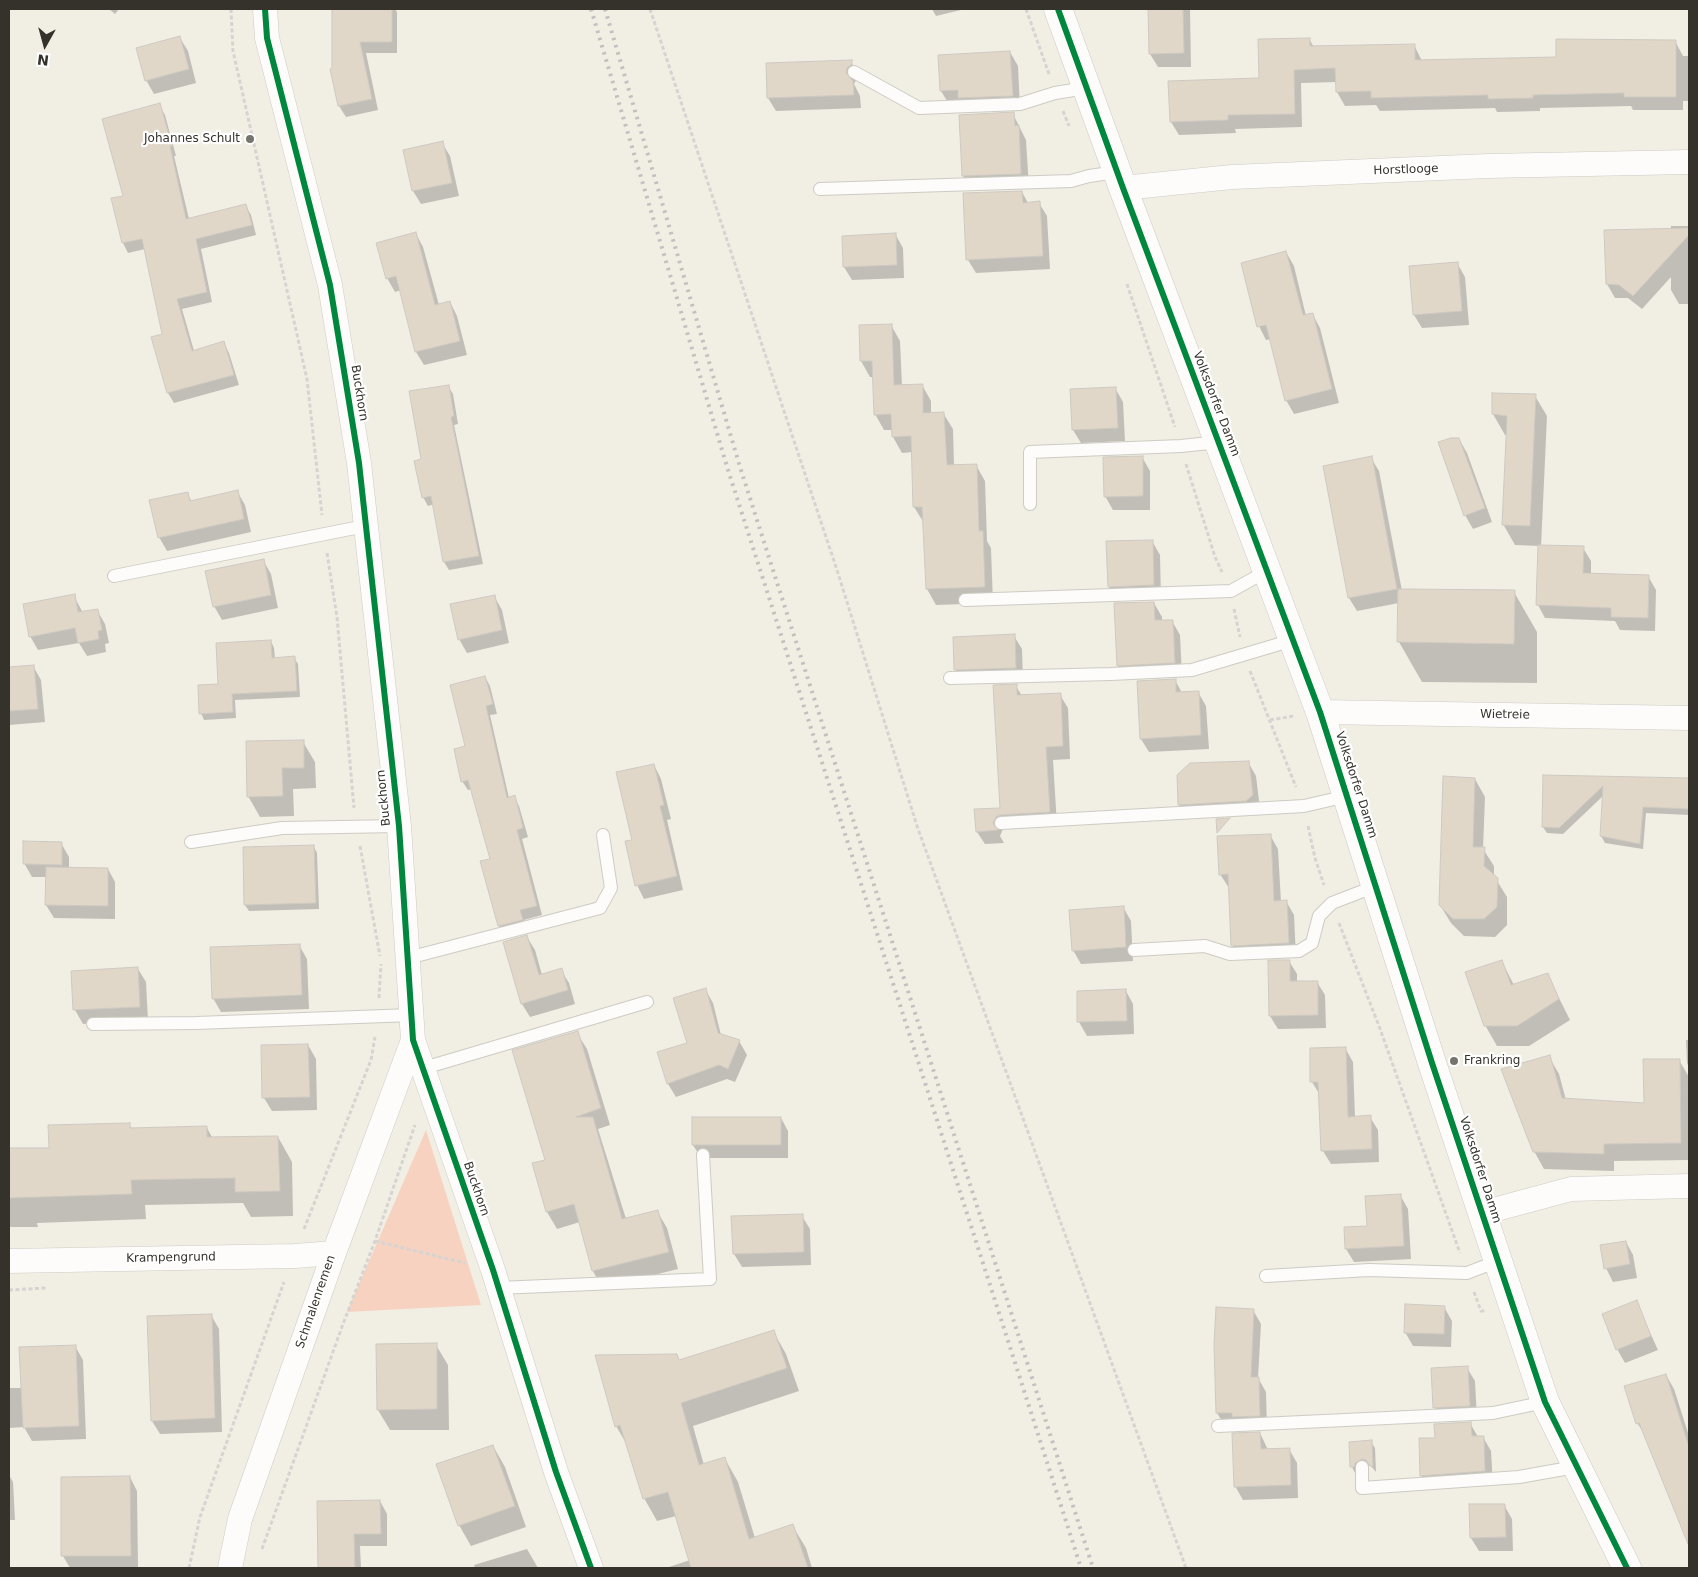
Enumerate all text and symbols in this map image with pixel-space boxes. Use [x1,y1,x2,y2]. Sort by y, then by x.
north arrow [20,20,70,70]
text: N [36,51,50,69]
place label: Johannes Schult [144,132,240,146]
marker: Johannes Schult [244,133,256,145]
street label: Horstlooge [1373,162,1439,178]
street label: Volksdorfer Damm [1189,349,1243,459]
street label: Buckhorn [347,364,371,422]
street label: Wietreie [1480,707,1530,723]
street label: Volksdorfer Damm [1332,730,1380,840]
street label: Buckhorn [374,769,394,827]
place label: Frankring [1464,1054,1520,1068]
marker: Frankring [1448,1055,1460,1067]
street label: Volksdorfer Damm [1456,1115,1504,1225]
street label: Buckhorn [460,1160,492,1218]
street label: Krampengrund [126,1250,216,1266]
street label: Schmalenremen [293,1253,339,1351]

